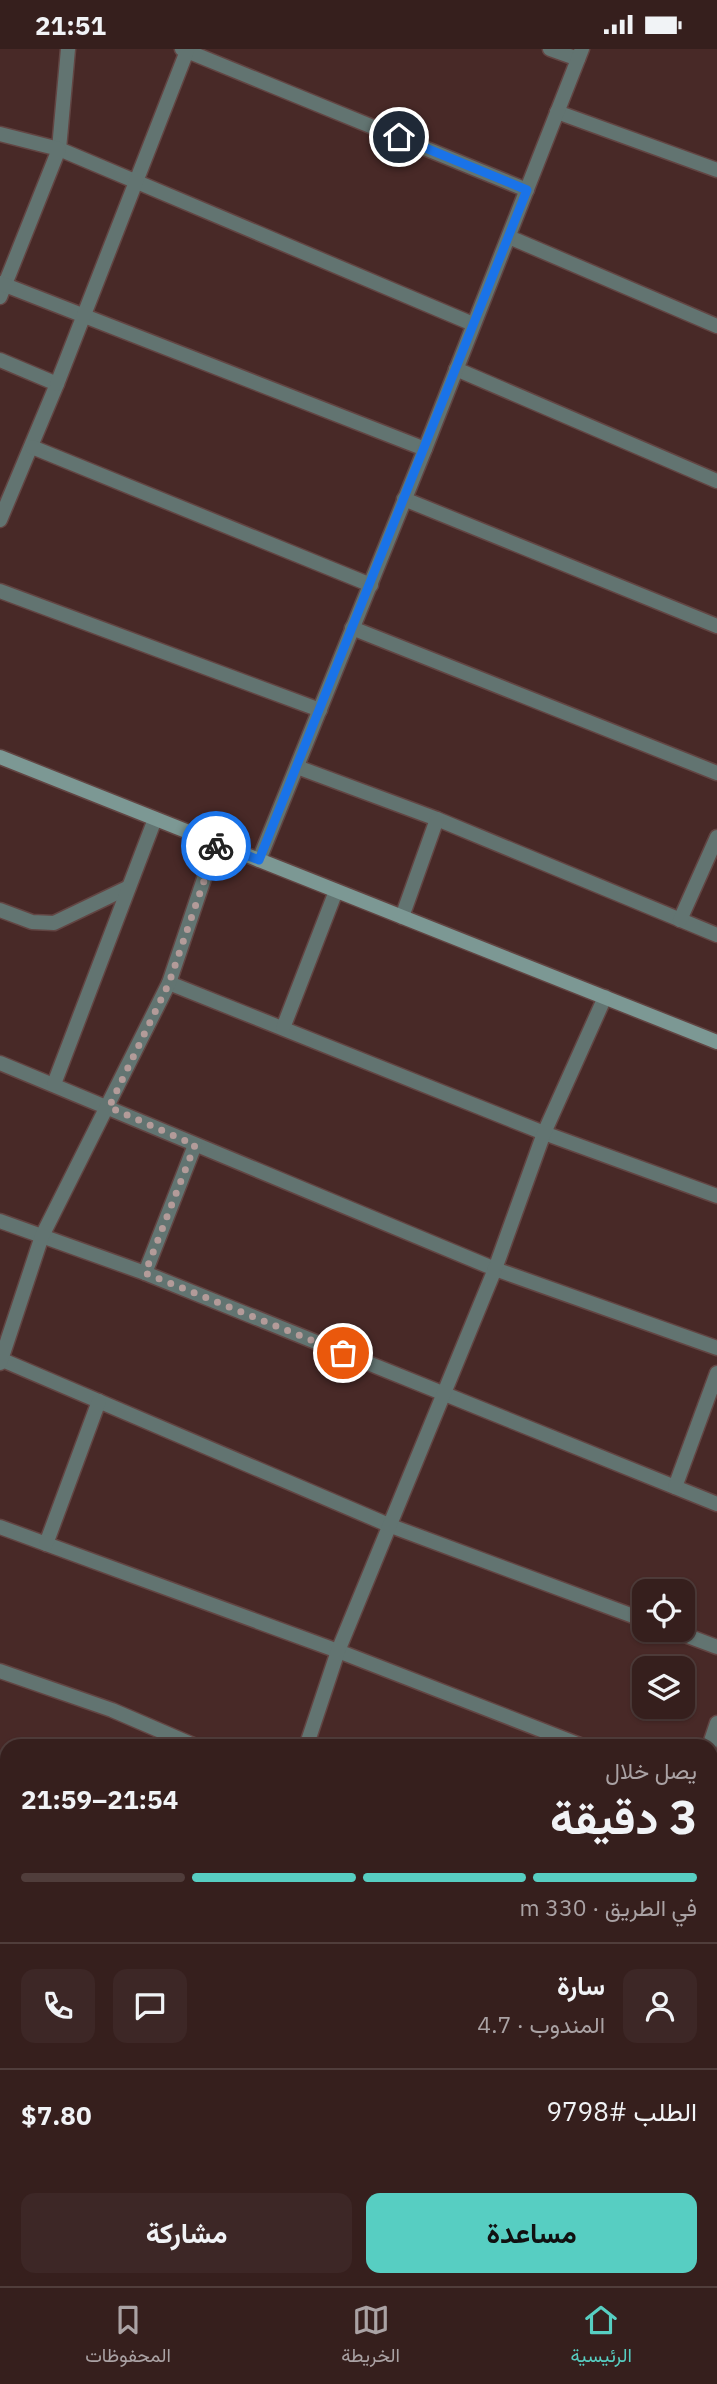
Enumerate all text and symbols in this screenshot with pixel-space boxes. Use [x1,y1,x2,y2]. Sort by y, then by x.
text: 21:51 [35,8,106,42]
pin [369,107,429,167]
icon: home [380,118,418,156]
courier [181,811,251,881]
icon: bike [197,827,235,865]
pin [313,1323,373,1383]
icon: bag [324,1334,362,1372]
map controls [632,1579,695,1719]
button: locate [632,1579,695,1642]
button: layers [632,1656,695,1719]
text: يصل خلال [605,1755,697,1785]
text: 21:54–21:59 [21,1782,178,1816]
text: 3 دقيقة [550,1787,697,1847]
text: في الطريق · 330 m [520,1892,697,1922]
text: سارة [557,1968,605,2002]
button: phone [21,1969,95,2043]
button: chat [113,1969,187,2043]
button: person [623,1969,697,2043]
text: المندوب · 4.7 [477,2009,605,2039]
text: الطلب #9798 [546,2094,697,2128]
text: $7.80 [21,2098,92,2132]
button: مشاركة [21,2193,352,2273]
button: مساعدة [366,2193,697,2273]
tab: المحفوظات [85,2301,171,2372]
tab: الخريطة [341,2301,400,2372]
tab: الرئيسية [570,2301,632,2372]

